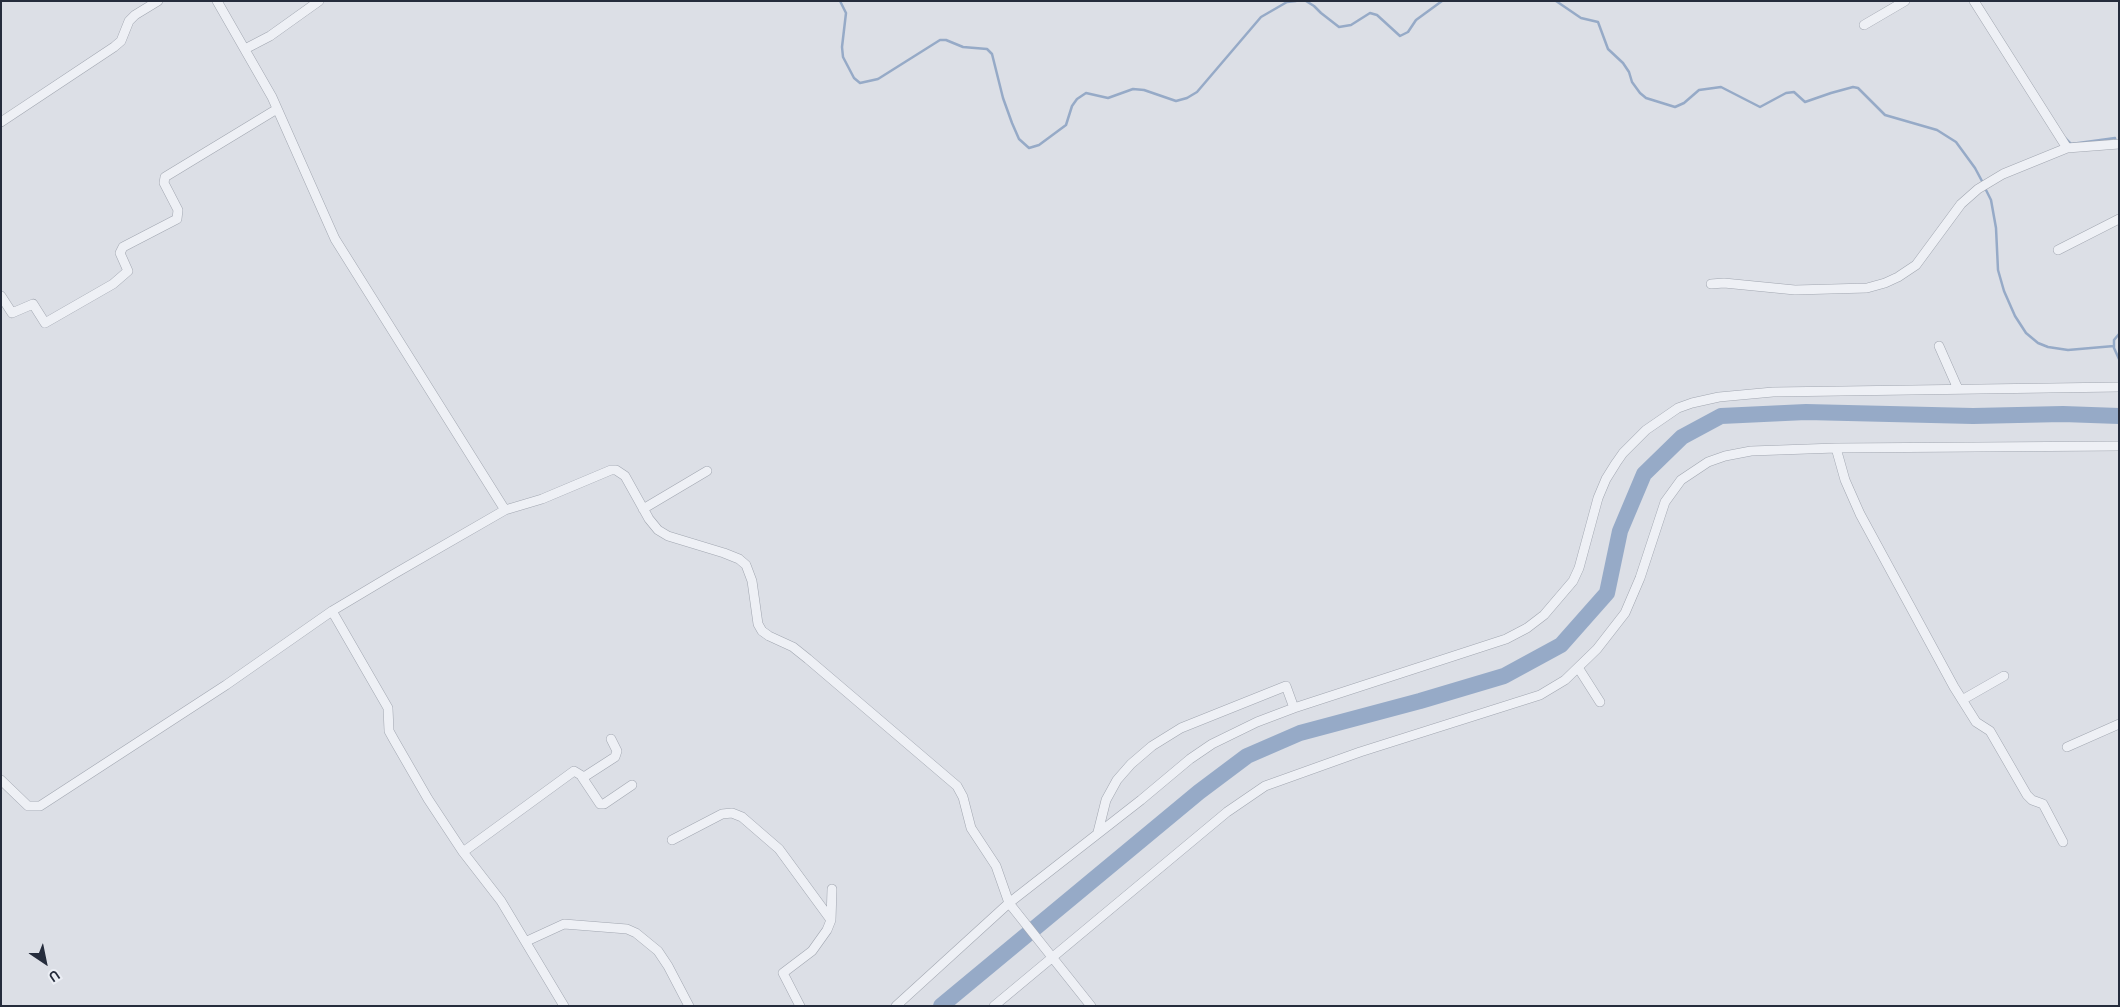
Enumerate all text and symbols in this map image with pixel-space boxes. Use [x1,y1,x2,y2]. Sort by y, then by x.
north arrow [20,937,70,987]
text: U [45,965,63,985]

